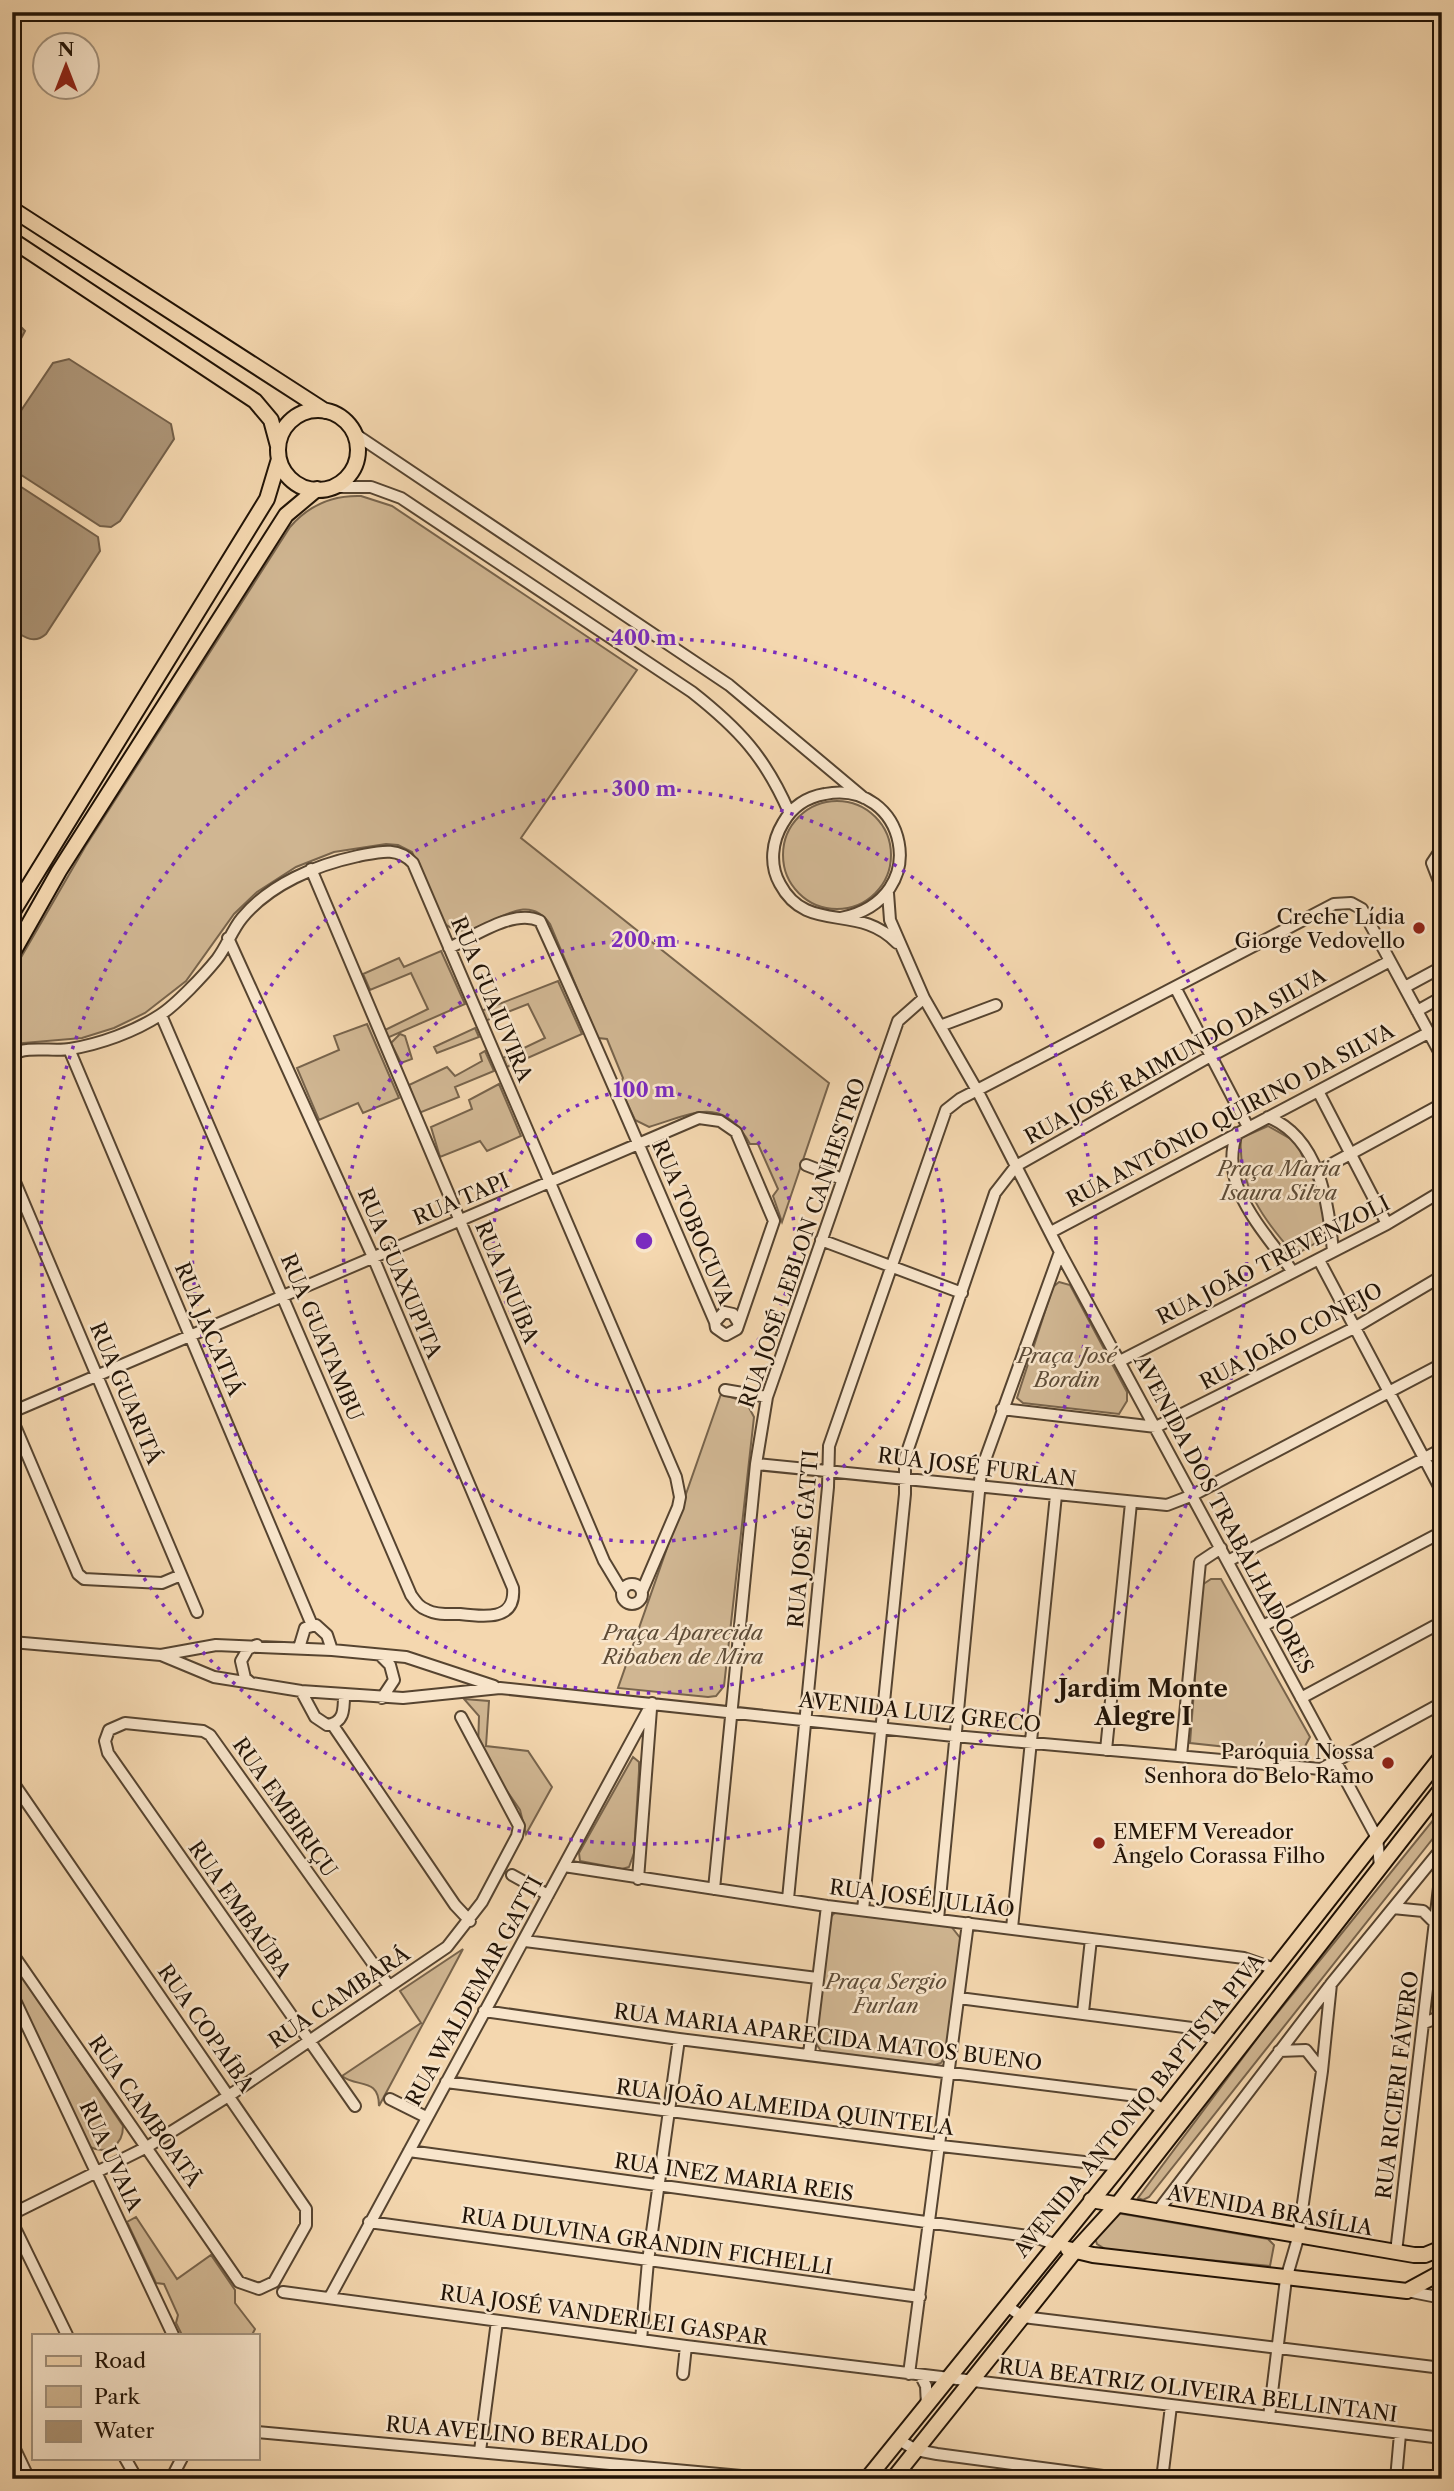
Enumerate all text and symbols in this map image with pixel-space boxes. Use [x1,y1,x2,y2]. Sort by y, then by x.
north arrow [32,32,102,102]
text: N [58,38,74,61]
text: 400 m [611,625,677,650]
text: 300 m [612,776,676,801]
place label: Creche Lídia Giorge Vedovello [1235,904,1406,953]
street label: RUA GUAIUVIRA [446,913,538,1086]
marker: Creche Lídia Giorge Vedovello [1411,920,1427,936]
text: 200 m [611,927,677,952]
street label: RUA JOSÉ RAIMUNDO DA SILVA [1020,962,1330,1149]
street label: RUA ANTÔNIO QUIRINO DA SILVA [1062,1018,1398,1212]
street label: RUA JOSÉ LEBLON CANHESTRO [734,1075,870,1411]
text: 100 m [613,1077,675,1102]
street label: RUA TOBOCUVA [647,1136,739,1309]
park label: Praça Maria Isaura Silva [1215,1156,1341,1205]
street label: RUA TAPI [409,1168,513,1230]
street label: RUA GUAXUPITA [353,1184,447,1363]
street label: RUA JOÃO TREVENZOLI [1152,1190,1394,1330]
street label: RUA INUÍBA [470,1217,544,1347]
centre of rings [632,1229,656,1253]
street label: RUA GUATAMBU [276,1250,368,1424]
street label: RUA JACATIÁ [170,1258,249,1400]
street label: RUA JOÃO CONEJO [1195,1277,1387,1395]
street label: RUA GUARITÁ [85,1318,167,1468]
park label: Praça José Bordin [1015,1343,1118,1392]
street label: AVENIDA DOS TRABALHADORES [1128,1349,1319,1678]
street label: RUA JOSÉ FURLAN [876,1442,1078,1492]
street label: RUA JOSÉ GATTI [783,1449,823,1629]
park label: Praça Aparecida Ribaben de Mira [600,1620,764,1669]
district label: Jardim Monte Alegre I [1054,1674,1228,1731]
street label: AVENIDA LUIZ GRECO [797,1687,1042,1737]
street label: RUA EMBIRIÇU [228,1732,342,1882]
place label: Paróquia Nossa Senhora do Belo Ramo [1144,1739,1375,1788]
marker: Paróquia Nossa Senhora do Belo Ramo [1380,1755,1396,1771]
place label: EMEFM Vereador Ângelo Corassa Filho [1112,1819,1325,1868]
marker: EMEFM Vereador Ângelo Corassa Filho [1091,1835,1107,1851]
street label: RUA EMBAÚBA [183,1836,297,1983]
street label: RUA WALDEMAR GATTI [400,1872,548,2110]
street label: RUA JOSÉ JULIÃO [828,1874,1016,1922]
street label: RUA CAMBARÁ [264,1940,415,2053]
street label: AVENIDA ANTONIO BAPTISTA PIVA [1008,1948,1270,2263]
street label: RUA COPAÍBA [153,1959,260,2097]
park label: Praça Sergio Furlan [823,1969,947,2018]
street label: RUA RICIERI FÁVERO [1371,1969,1423,2201]
street label: RUA MARIA APARECIDA MATOS BUENO [612,1998,1044,2076]
street label: RUA CAMBOATÃ [83,2030,207,2192]
street label: RUA JOÃO ALMEIDA QUINTELA [615,2074,956,2140]
street label: RUA UVAIA [74,2096,148,2216]
street label: RUA INEZ MARIA REIS [613,2148,855,2206]
street label: AVENIDA BRASÍLIA [1164,2179,1375,2241]
street label: RUA DULVINA GRANDIN FICHELLI [460,2203,834,2279]
street label: RUA JOSÉ VANDERLEI GASPAR [438,2280,771,2351]
legend [32,2334,259,2460]
text: Road [94,2348,146,2373]
street label: RUA BEATRIZ OLIVEIRA BELLINTANI [997,2353,1399,2427]
text: Park [94,2384,140,2409]
street label: RUA AVELINO BERALDO [385,2411,649,2459]
text: Water [93,2418,154,2443]

